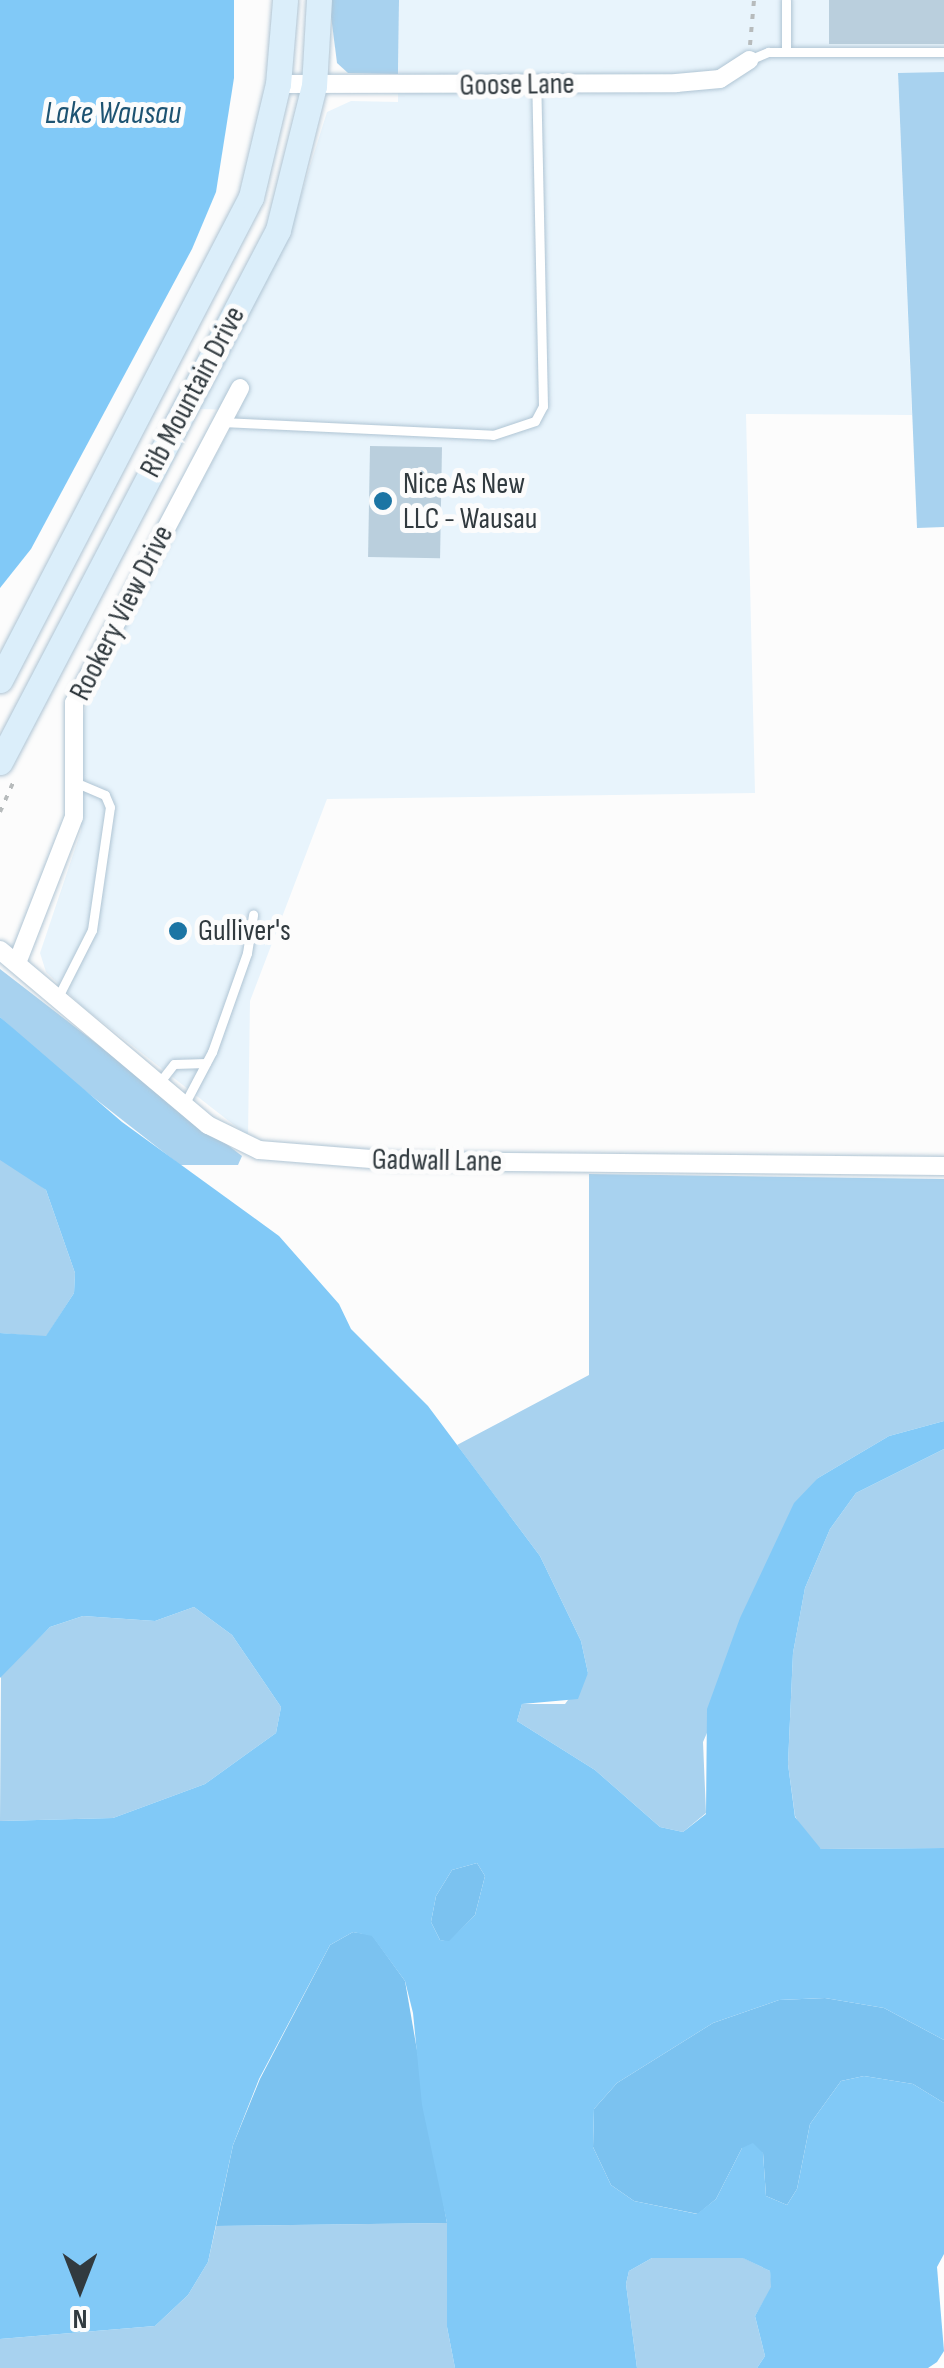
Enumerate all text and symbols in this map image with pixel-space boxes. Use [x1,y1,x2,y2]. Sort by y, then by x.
street label: Goose Lane [459,66,575,104]
water label: Lake Wausau [45,95,181,133]
street label: Rib Mountain Drive [133,300,253,484]
place label: Nice As New LLC - Wausau [403,466,537,536]
marker: Nice As New LLC - Wausau [372,490,394,512]
street label: Rookery View Drive [62,519,182,707]
place label: Gulliver's [198,913,291,949]
marker: Gulliver's [167,920,189,942]
street label: Gadwall Lane [372,1142,502,1180]
north arrow [30,2238,130,2338]
text: N [73,2302,87,2335]

